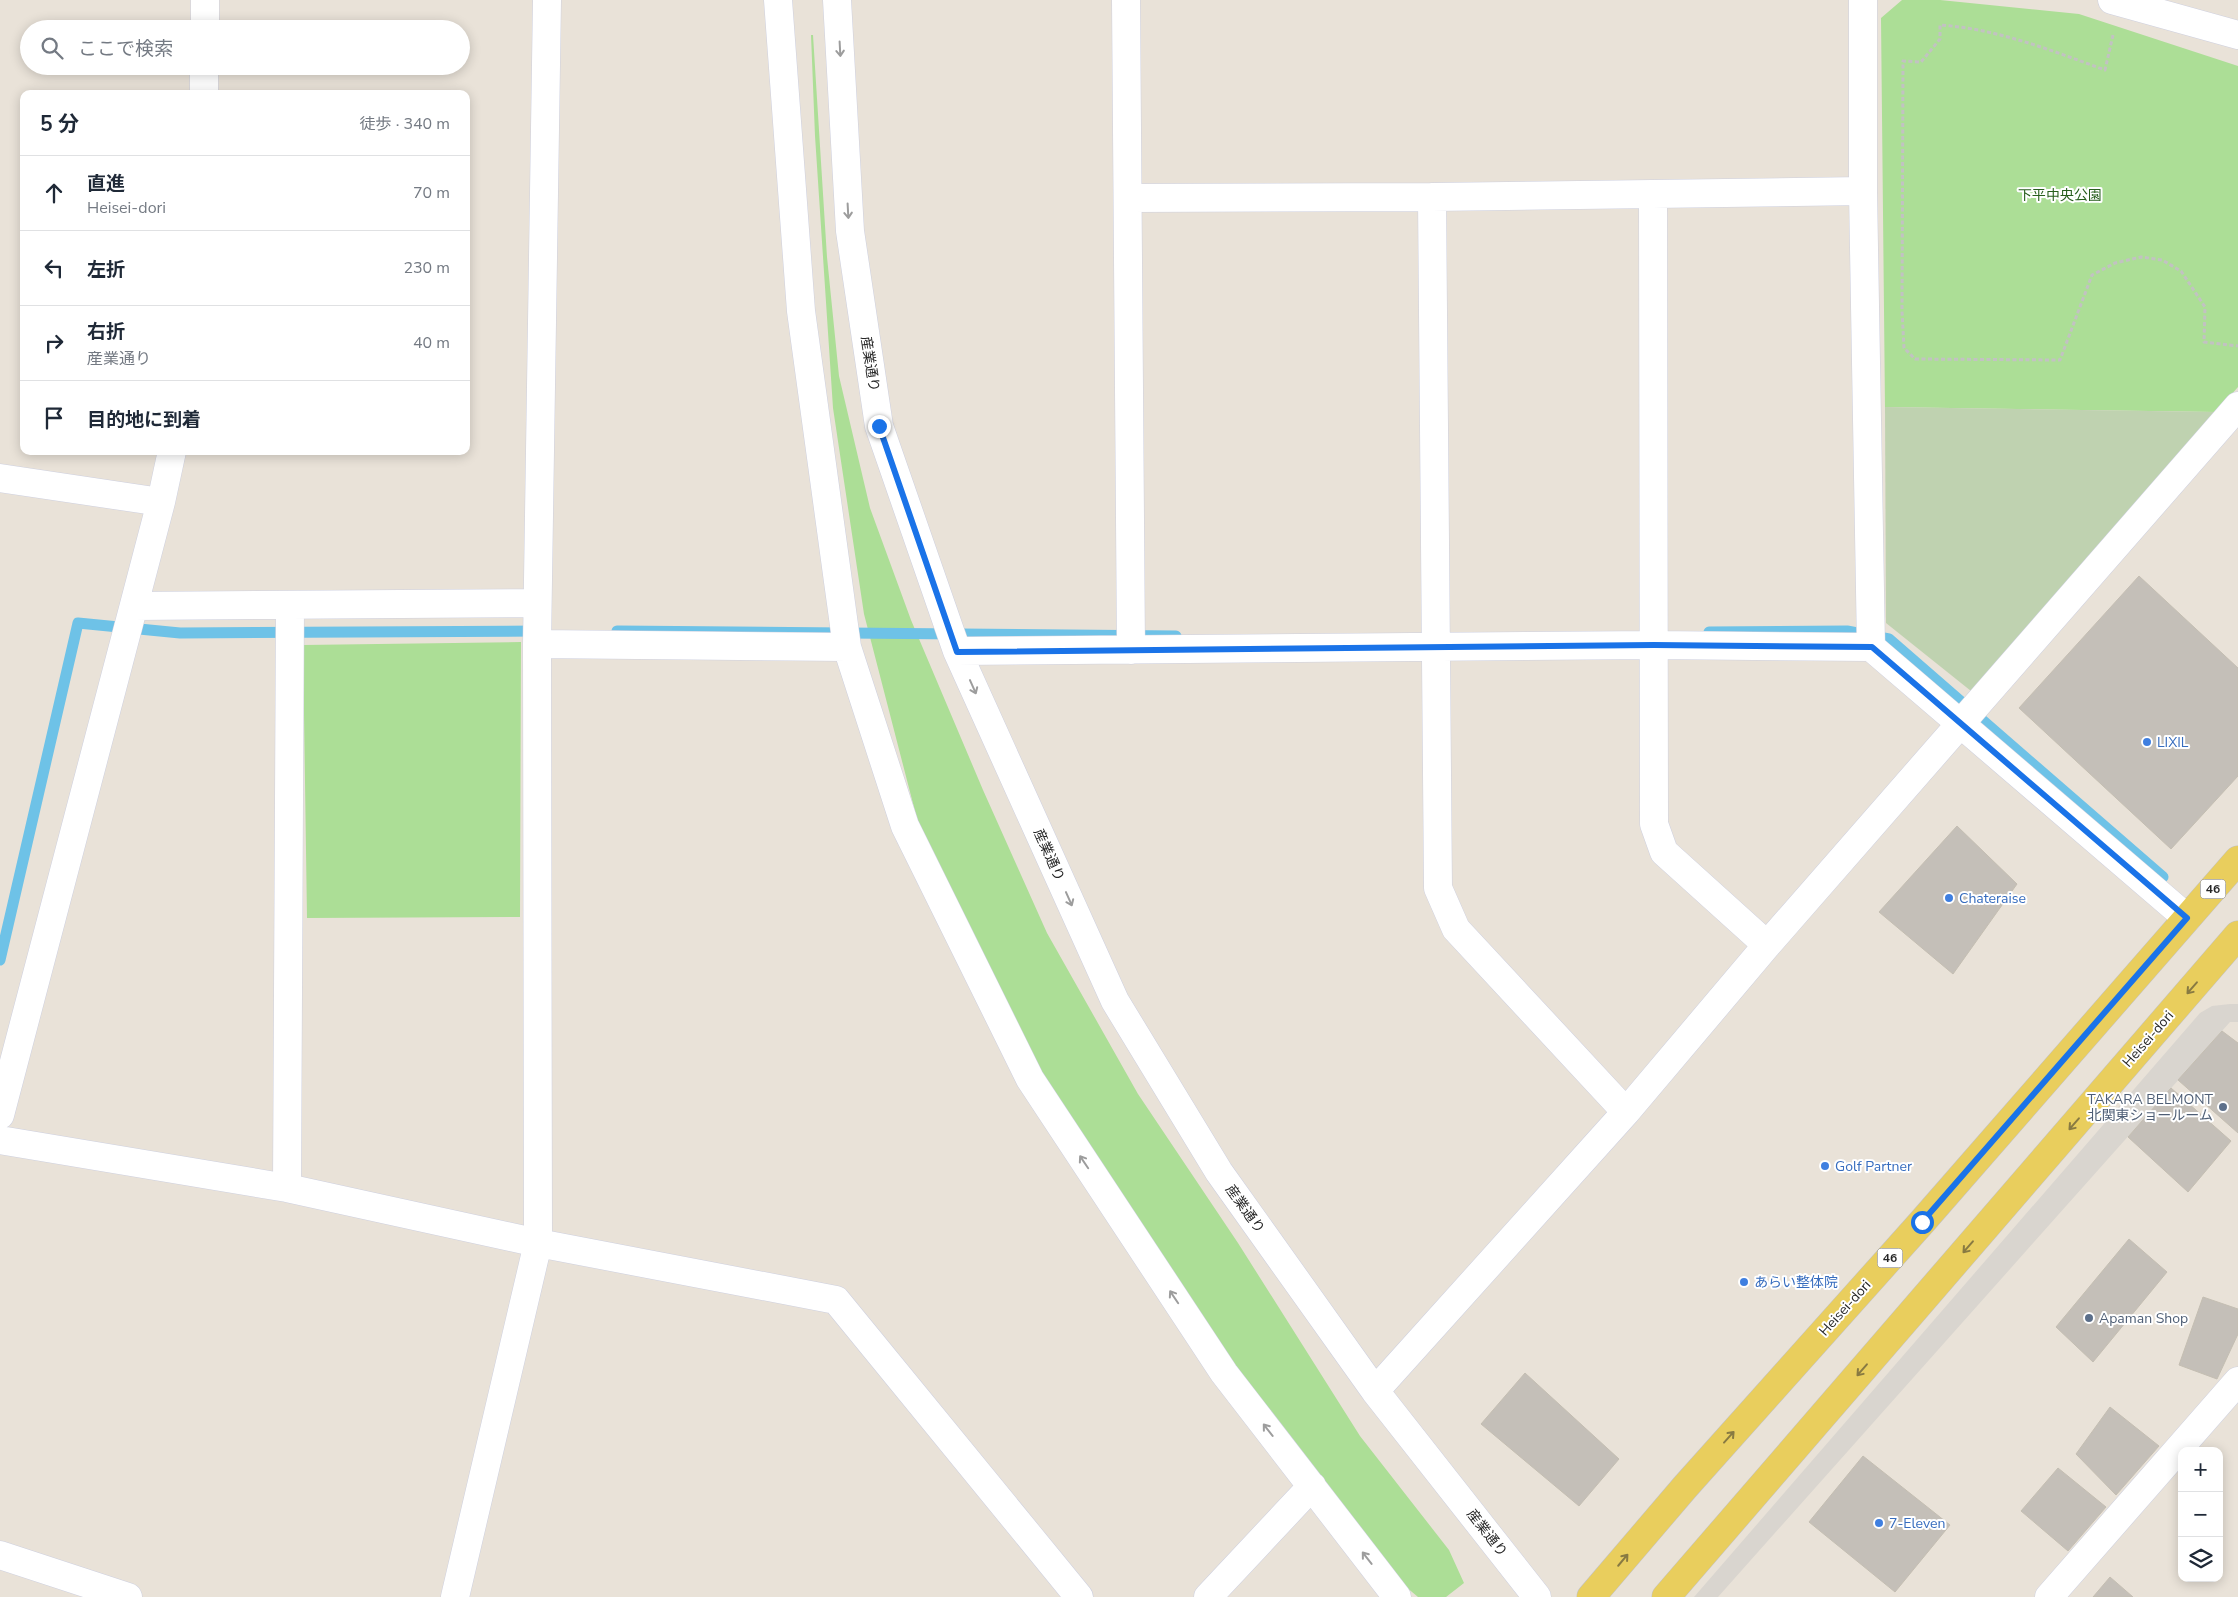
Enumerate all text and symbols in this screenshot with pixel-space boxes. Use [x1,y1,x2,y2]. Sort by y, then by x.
search box [20,20,470,75]
icon: search [38,34,66,62]
text: ここで検索 [78,36,173,62]
one-way arrow [835,40,844,56]
text: 5 分 [40,110,79,138]
text: 徒歩 · 340 m [360,113,450,135]
text: 直進 [87,171,125,197]
icon: ahead [40,179,68,207]
text: 70 m [413,182,450,204]
park label: 下平中央公園 [2018,186,2102,205]
text: Heisei-dori [87,197,166,219]
one-way arrow [844,203,853,219]
icon: left [40,254,68,282]
text: 左折 [87,257,125,283]
text: 230 m [403,257,450,279]
text: 右折 [87,319,125,345]
icon: right [40,329,68,357]
text: 40 m [413,332,450,354]
street label: 産業通り [856,335,884,393]
text: 産業通り [87,348,151,370]
icon: arrive [40,404,68,432]
text: 目的地に到着 [87,407,201,433]
route end [868,415,891,438]
one-way arrow [968,679,978,694]
place label: LIXIL [2157,733,2189,752]
marker: LIXIL [2141,736,2153,748]
street label: 産業通り [1029,826,1069,884]
road number: 46 [2200,880,2226,899]
place label: Chateraise [1959,889,2026,908]
one-way arrow [1064,891,1074,906]
marker: Chateraise [1943,892,1955,904]
one-way arrow [2187,981,2198,994]
street label: Heisei-dori [2118,1007,2178,1071]
place label: TAKARA BELMONT 北関東ショールーム [2087,1090,2214,1125]
marker: TAKARA BELMONT 北関東ショールーム [2217,1101,2229,1113]
one-way arrow [2069,1118,2080,1131]
one-way arrow [1079,1155,1089,1169]
place label: Golf Partner [1835,1157,1912,1176]
marker: Golf Partner [1819,1160,1831,1172]
street label: 産業通り [1221,1181,1269,1237]
route start [1911,1211,1934,1234]
one-way arrow [1963,1241,1974,1254]
road number: 46 [1878,1248,1902,1268]
place label: あらい整体院 [1754,1273,1838,1292]
marker: あらい整体院 [1738,1276,1750,1288]
street label: Heisei-dori [1815,1276,1875,1340]
one-way arrow [1169,1290,1179,1304]
place label: Apaman Shop [2099,1309,2188,1328]
marker: Apaman Shop [2083,1312,2095,1324]
one-way arrow [1856,1364,1868,1377]
one-way arrow [1263,1424,1274,1437]
one-way arrow [1724,1431,1735,1444]
map controls [2178,1447,2223,1582]
button: + [2178,1447,2223,1492]
button: − [2178,1492,2223,1537]
street label: 産業通り [1462,1505,1512,1561]
place label: 7-Eleven [1889,1514,1945,1533]
marker: 7-Eleven [1873,1517,1885,1529]
button: layers [2178,1537,2223,1582]
one-way arrow [1362,1552,1373,1565]
one-way arrow [1617,1553,1628,1566]

